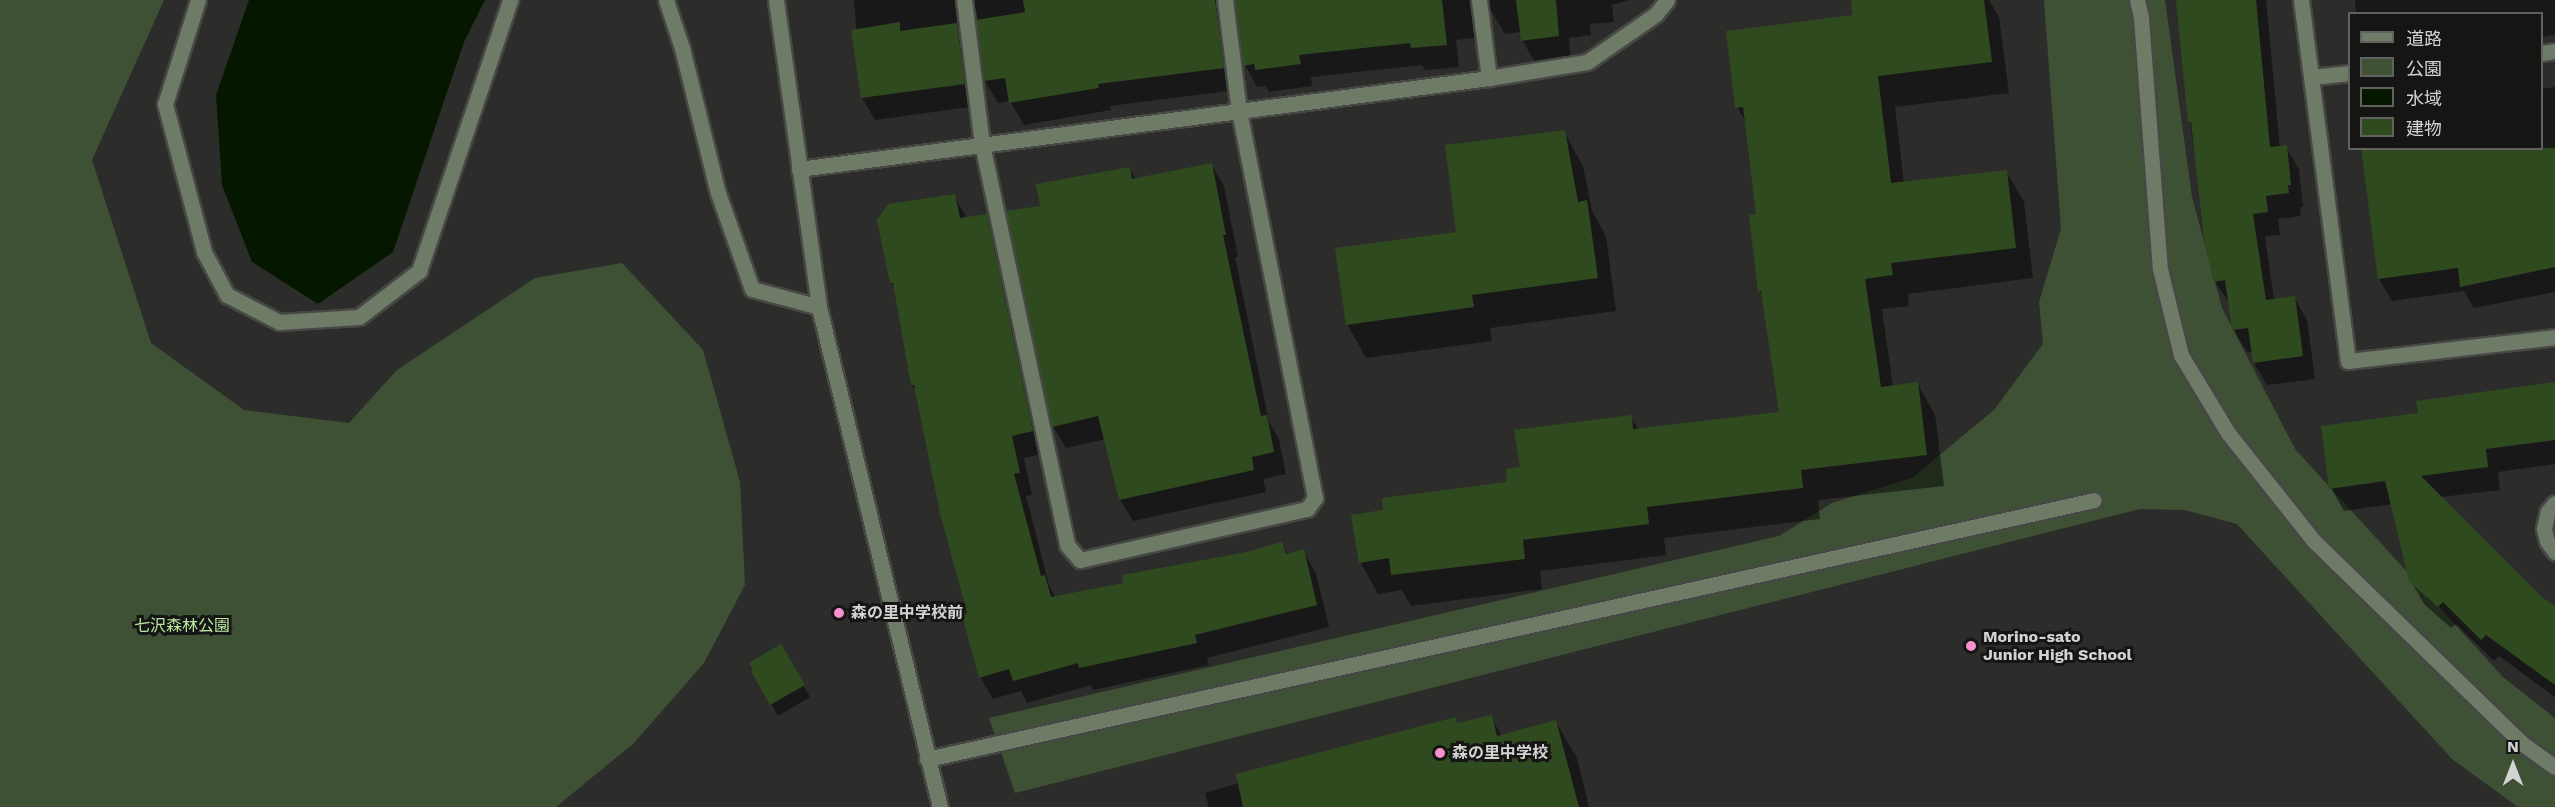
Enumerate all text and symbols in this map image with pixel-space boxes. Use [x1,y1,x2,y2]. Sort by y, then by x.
legend [2348,12,2543,150]
text: 道路 [2406,28,2442,49]
text: 公園 [2406,58,2442,79]
text: 水域 [2406,88,2442,109]
text: 建物 [2406,118,2442,139]
place label: 森の里中学校前 [851,603,963,623]
marker: 森の里中学校前 [832,606,846,620]
park label: 七沢森林公園 [134,616,230,636]
place label: Morino-sato Junior High School [1983,627,2132,665]
marker: Morino-sato Junior High School [1964,639,1978,653]
north arrow [2483,735,2543,795]
text: N [2507,737,2519,756]
place label: 森の里中学校 [1452,743,1548,763]
marker: 森の里中学校 [1433,746,1447,760]

